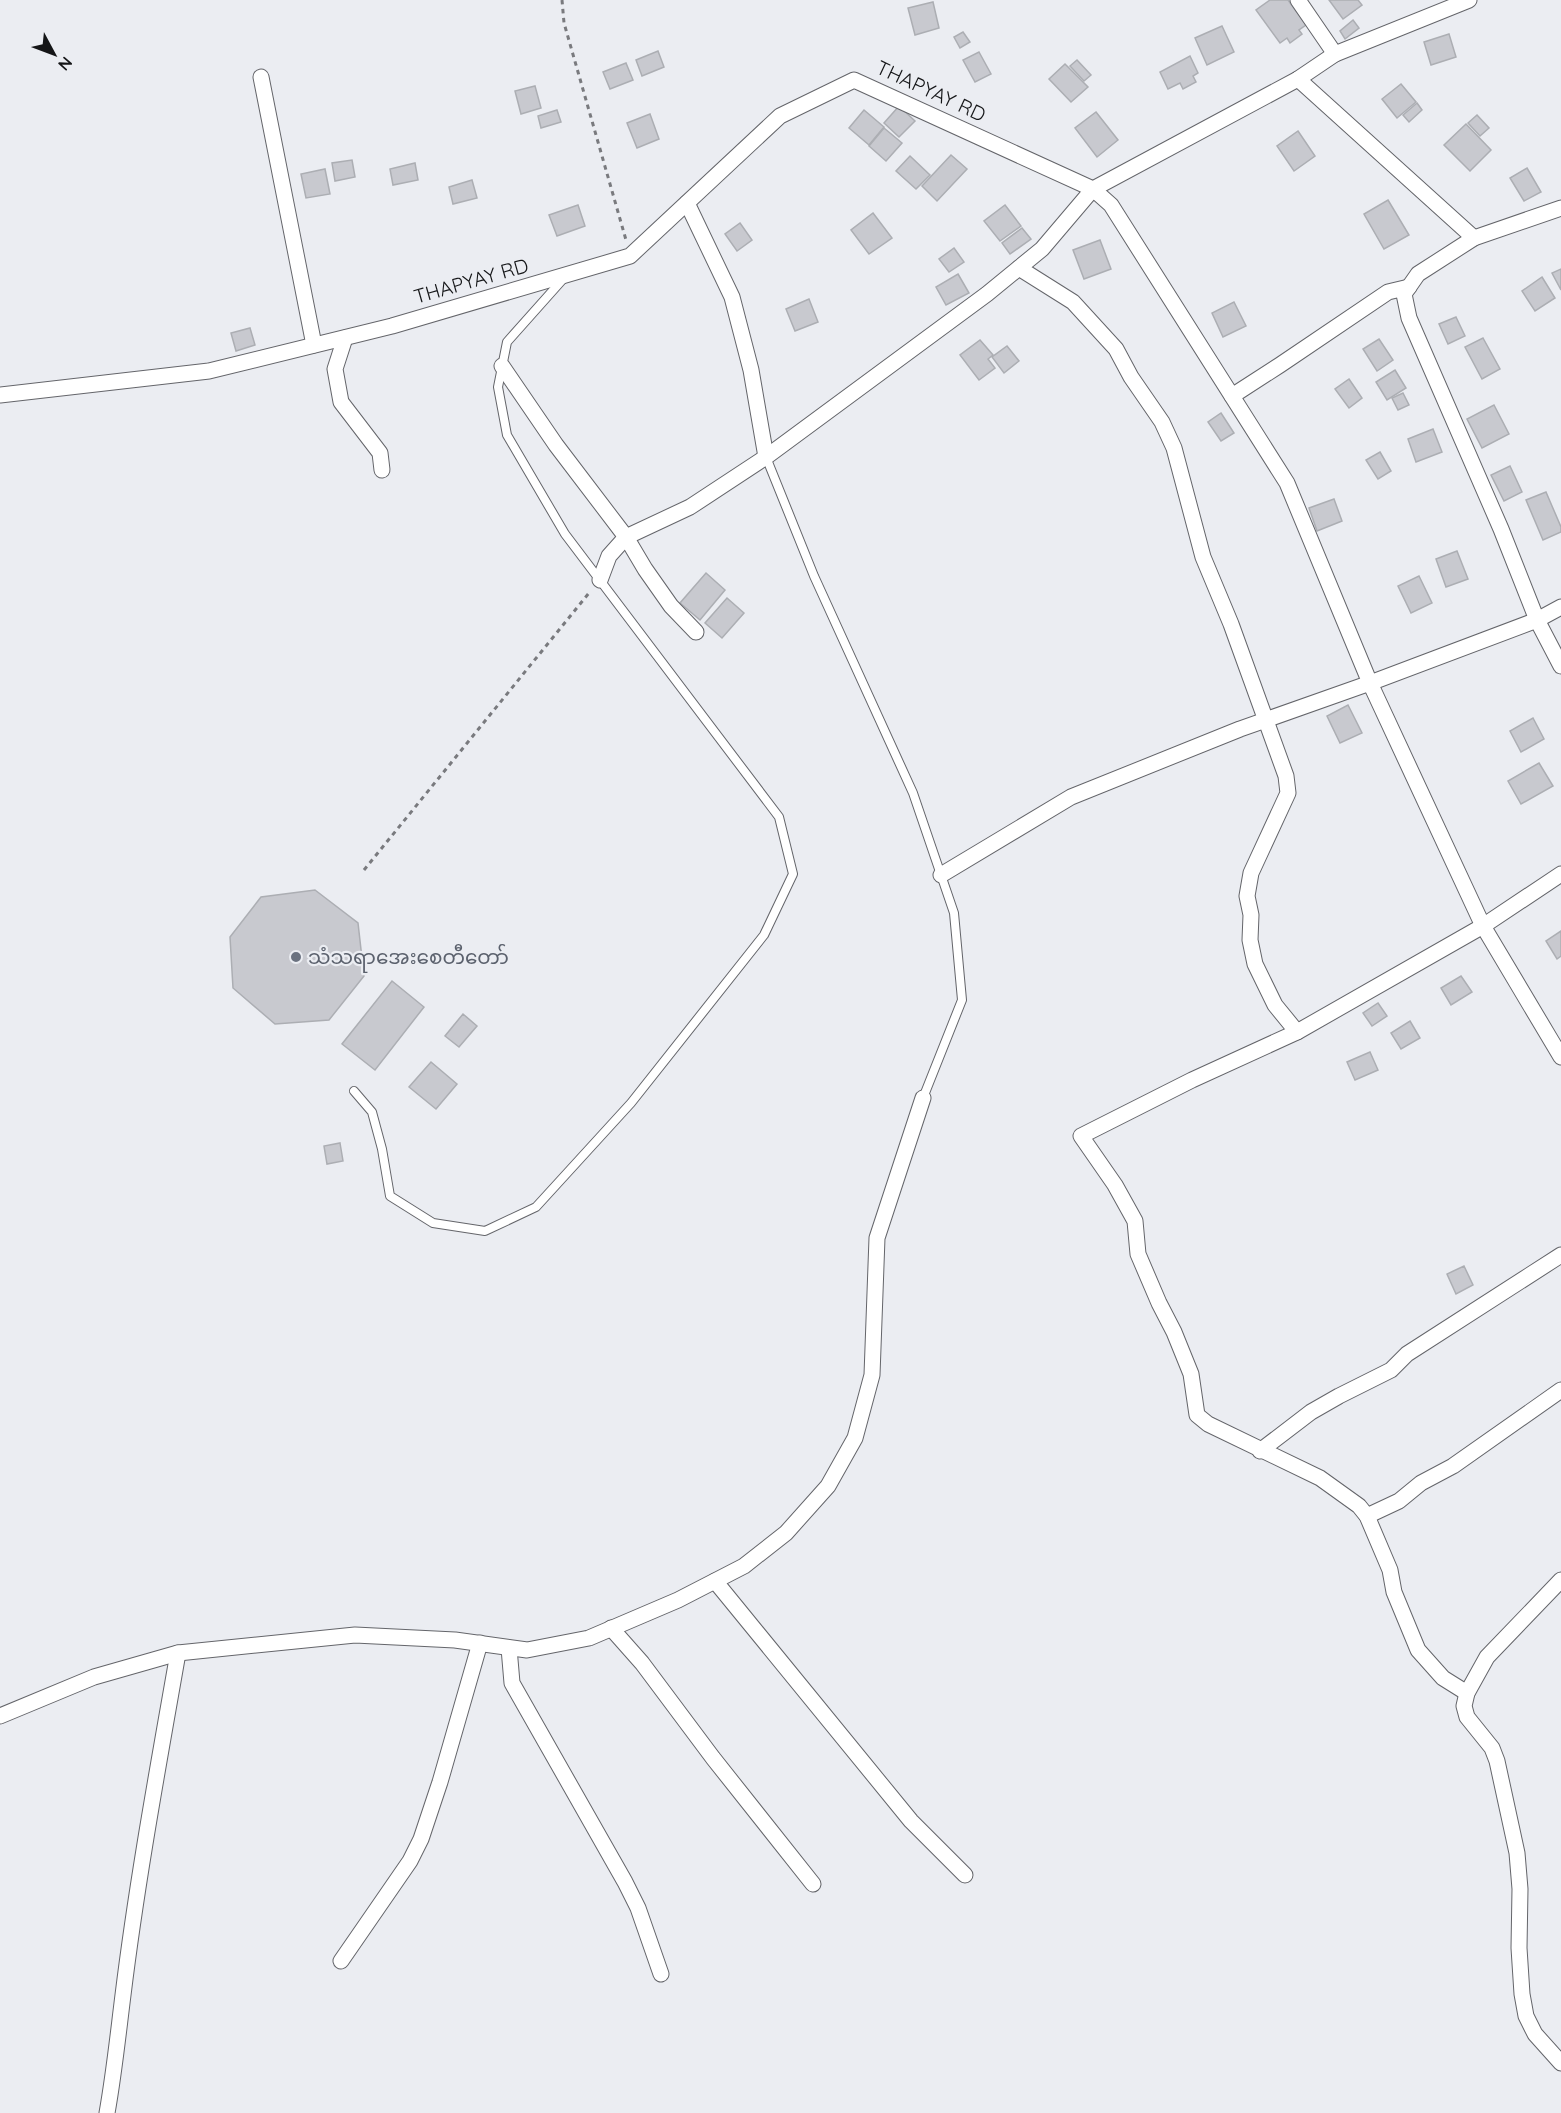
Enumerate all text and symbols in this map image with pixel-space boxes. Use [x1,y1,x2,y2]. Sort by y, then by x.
north arrow [24,24,84,84]
text: N [54,53,77,75]
street label: THAPYAY RD [872,54,990,127]
street label: THAPYAY RD [411,252,531,309]
place label: သံသရာအေးစေတီတော် [308,943,509,973]
marker: သံသရာအေးစေတီတော် [289,950,303,964]

